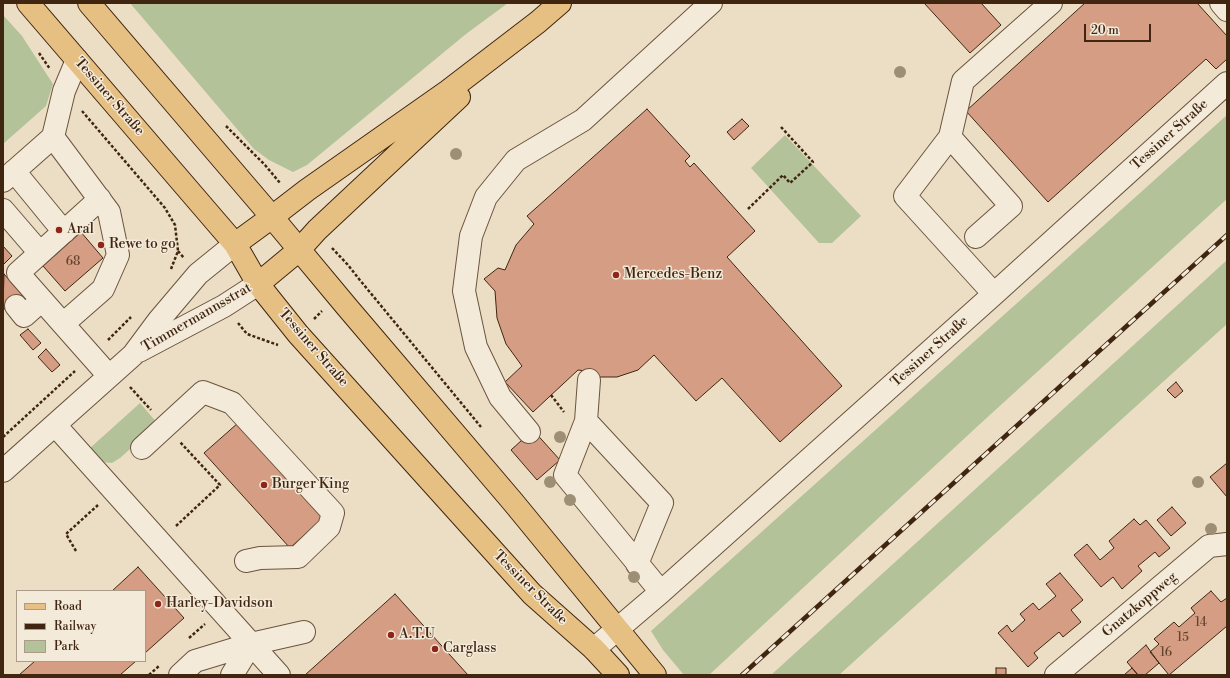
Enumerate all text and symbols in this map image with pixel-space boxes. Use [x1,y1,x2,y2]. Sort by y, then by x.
scale bar [1086,16,1153,42]
text: 20 m [1091,23,1119,38]
street label: Tessiner Straße [71,55,147,139]
street label: Tessiner Straße [1128,96,1212,174]
place label: Aral [67,222,94,238]
marker: Aral [54,225,64,235]
place label: Rewe to go [109,237,176,253]
marker: Rewe to go [96,240,106,250]
house number: 68 [66,255,80,269]
place label: Mercedes-Benz [624,267,722,283]
marker: Mercedes-Benz [611,270,621,280]
street label: Timmermannsstrat [139,280,255,356]
street label: Tessiner Straße [275,306,351,390]
street label: Tessiner Straße [888,313,972,391]
place label: Burger King [272,477,349,493]
marker: Burger King [259,480,269,490]
street label: Tessiner Straße [489,547,571,629]
street label: Gnatzkoppweg [1099,569,1181,641]
legend [16,590,146,662]
place label: Harley-Davidson [166,596,273,612]
text: Road [54,599,82,614]
marker: Harley-Davidson [153,599,163,609]
house number: 14 [1195,616,1207,630]
text: Railway [54,619,96,634]
place label: A.T.U [399,627,435,643]
marker: A.T.U [386,630,396,640]
house number: 15 [1177,631,1189,645]
text: Park [54,639,79,654]
place label: Carglass [443,641,496,657]
marker: Carglass [430,644,440,654]
house number: 16 [1160,646,1172,660]

